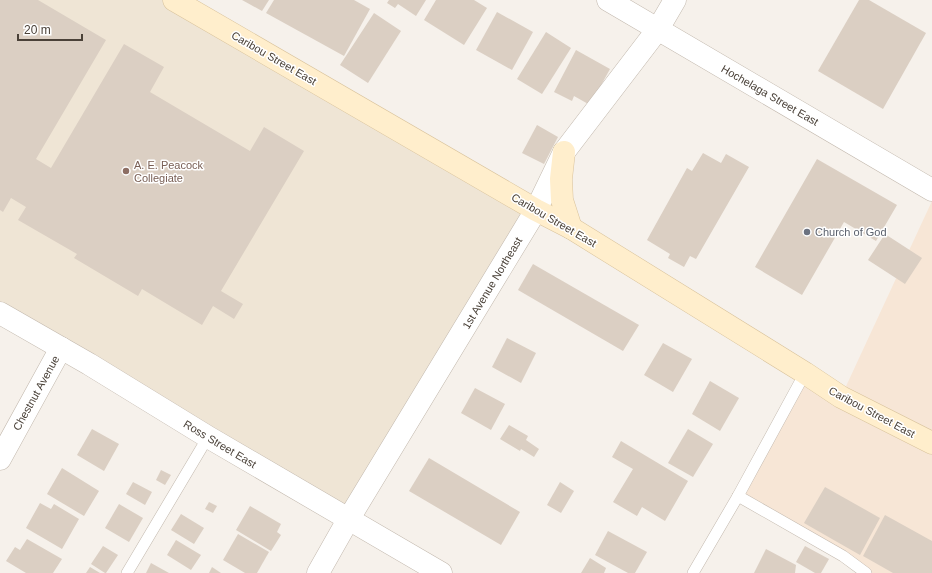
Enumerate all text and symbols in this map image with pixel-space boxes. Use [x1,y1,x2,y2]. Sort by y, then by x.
scale bar [18,16,82,42]
text: 20 m [24,23,51,37]
street label: Caribou Street East [229,29,319,87]
street label: Hochelaga Street East [719,62,821,128]
place label: A. E. Peacock Collegiate [134,159,204,184]
marker: A. E. Peacock Collegiate [121,166,131,176]
street label: Caribou Street East [509,191,599,249]
place label: Church of God [815,226,887,238]
marker: Church of God [802,227,812,237]
street label: 1st Avenue Northeast [460,235,524,331]
street label: Chestnut Avenue [10,354,62,432]
street label: Caribou Street East [827,384,917,440]
street label: Ross Street East [182,418,258,470]

